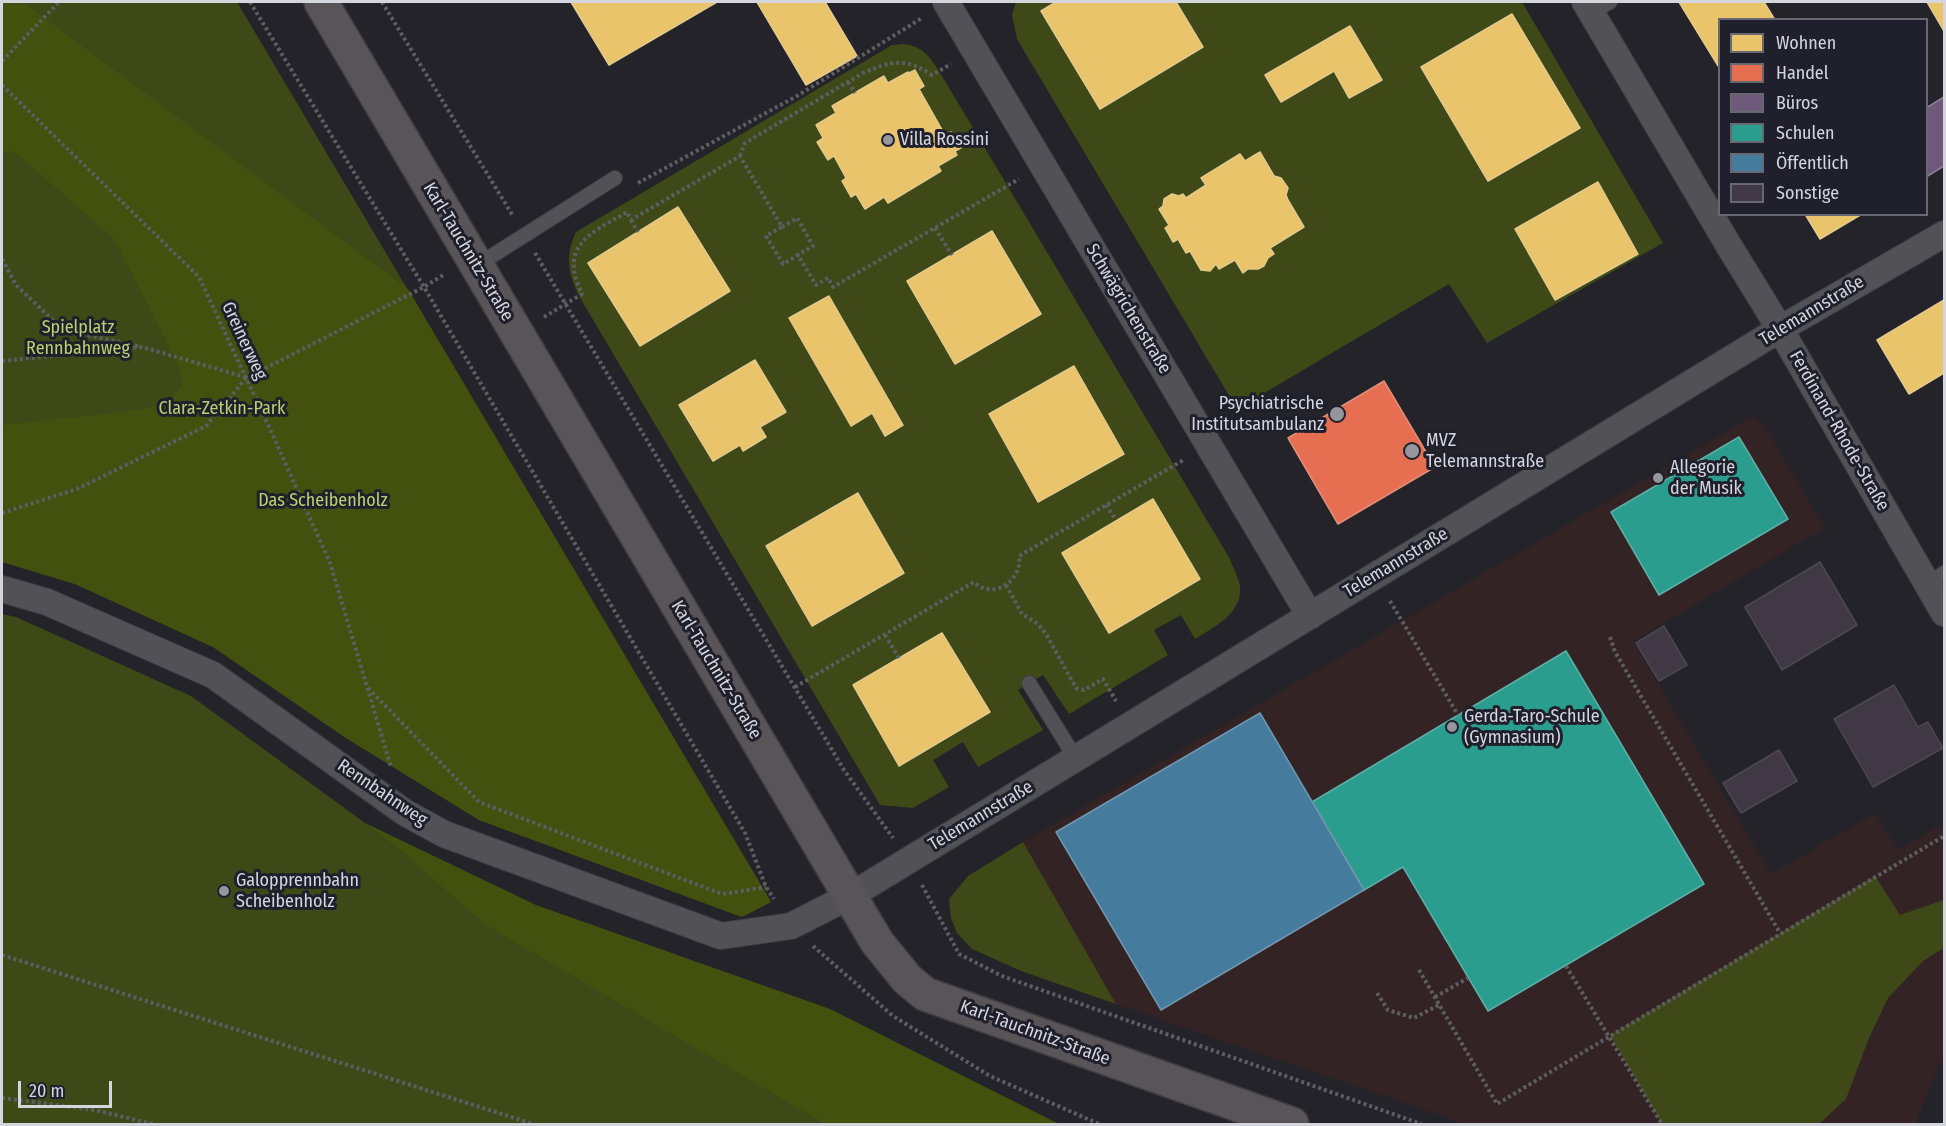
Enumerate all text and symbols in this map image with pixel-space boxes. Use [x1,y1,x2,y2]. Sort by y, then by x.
legend [1718,18,1928,216]
text: Wohnen [1776,32,1836,54]
text: Handel [1776,62,1829,84]
text: Büros [1776,92,1818,114]
text: Schulen [1776,122,1835,144]
place label: Villa Rossini [900,129,989,151]
marker: Villa Rossini [881,133,895,147]
text: Öffentlich [1776,152,1849,174]
street label: Karl-Tauchnitz-Straße [418,179,518,325]
text: Sonstige [1776,182,1839,204]
street label: Schwägrichenstraße [1081,240,1175,378]
street label: Telemannstraße [1756,271,1868,351]
street label: Greinerweg [217,299,271,383]
park label: Spielplatz Rennbahnweg [26,317,130,360]
street label: Ferdinand-Rhode-Straße [1784,347,1894,515]
place label: Psychiatrische Institutsambulanz [1191,393,1324,436]
park label: Clara-Zetkin-Park [159,398,285,420]
marker: Psychiatrische Institutsambulanz [1328,405,1346,423]
place label: MVZ Telemannstraße [1426,430,1544,472]
marker: MVZ Telemannstraße [1403,442,1421,460]
place label: Allegorie der Musik [1670,457,1742,500]
marker: Allegorie der Musik [1651,471,1665,485]
park label: Das Scheibenholz [258,490,388,512]
street label: Telemannstraße [1340,523,1452,603]
street label: Karl-Tauchnitz-Straße [666,597,766,743]
place label: Gerda-Taro-Schule (Gymnasium) [1464,706,1600,748]
marker: Gerda-Taro-Schule (Gymnasium) [1445,720,1459,734]
street label: Rennbahnweg [333,755,431,831]
street label: Telemannstraße [925,776,1037,856]
place label: Galopprennbahn Scheibenholz [236,870,359,912]
marker: Galopprennbahn Scheibenholz [217,884,231,898]
street label: Karl-Tauchnitz-Straße [957,996,1113,1070]
scale bar [21,1069,116,1107]
text: 20 m [29,1080,64,1102]

